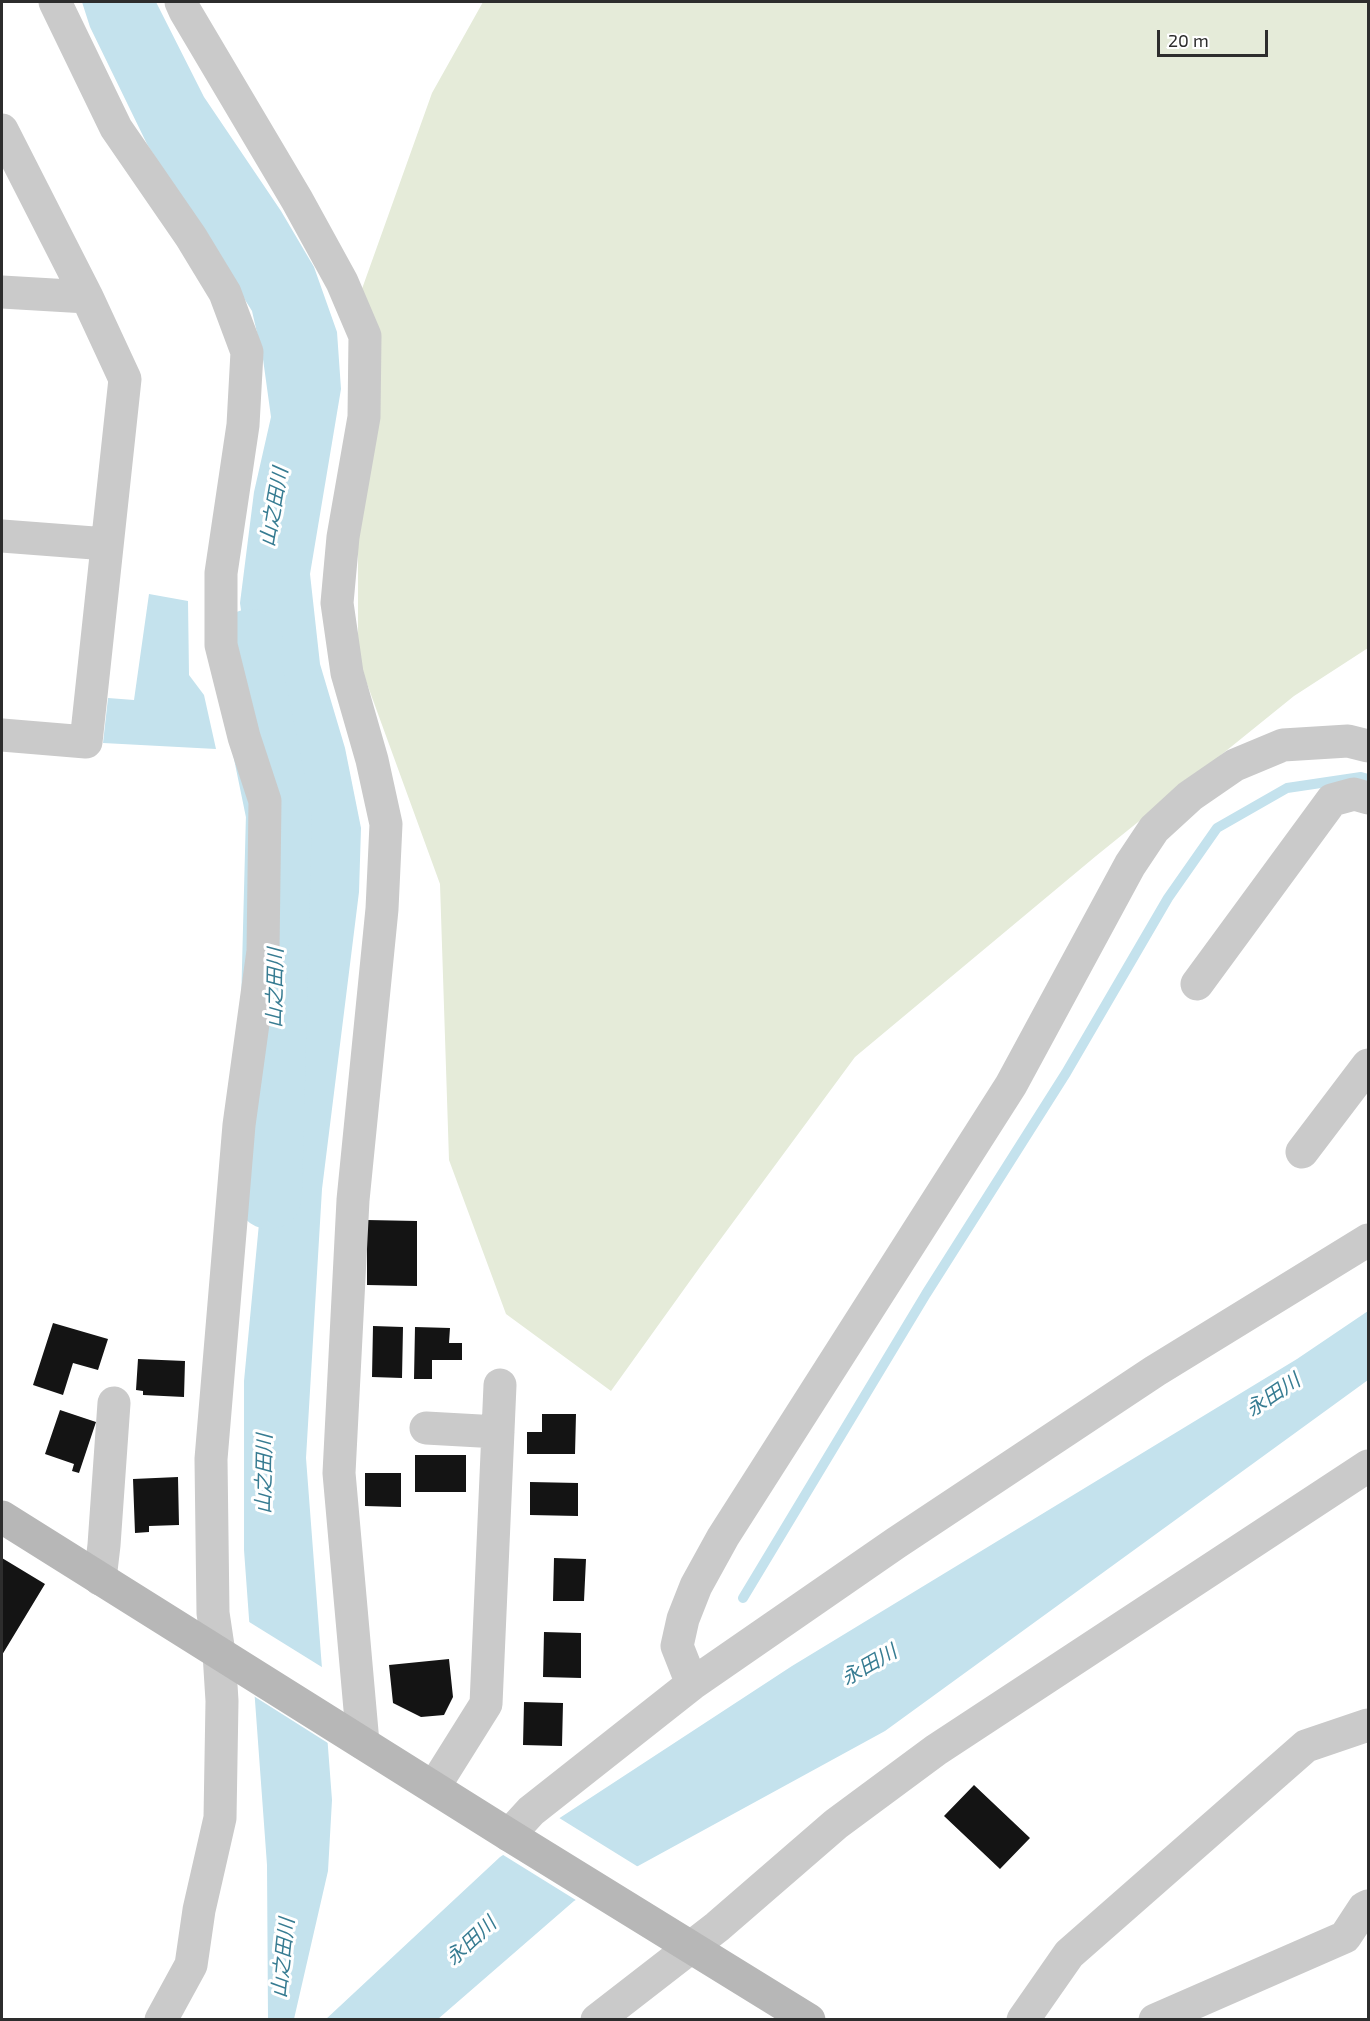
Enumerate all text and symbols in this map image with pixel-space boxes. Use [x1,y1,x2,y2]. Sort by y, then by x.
scale bar [1160,18,1271,56]
text: 20 m [1168,29,1209,51]
water label: 山之田川 [255,466,293,548]
water label: 山之田川 [262,948,288,1028]
water label: 永田川 [1241,1368,1305,1422]
water label: 山之田川 [251,1434,277,1514]
water label: 永田川 [837,1640,901,1690]
water label: 永田川 [441,1912,501,1970]
water label: 山之田川 [267,1917,299,1999]

